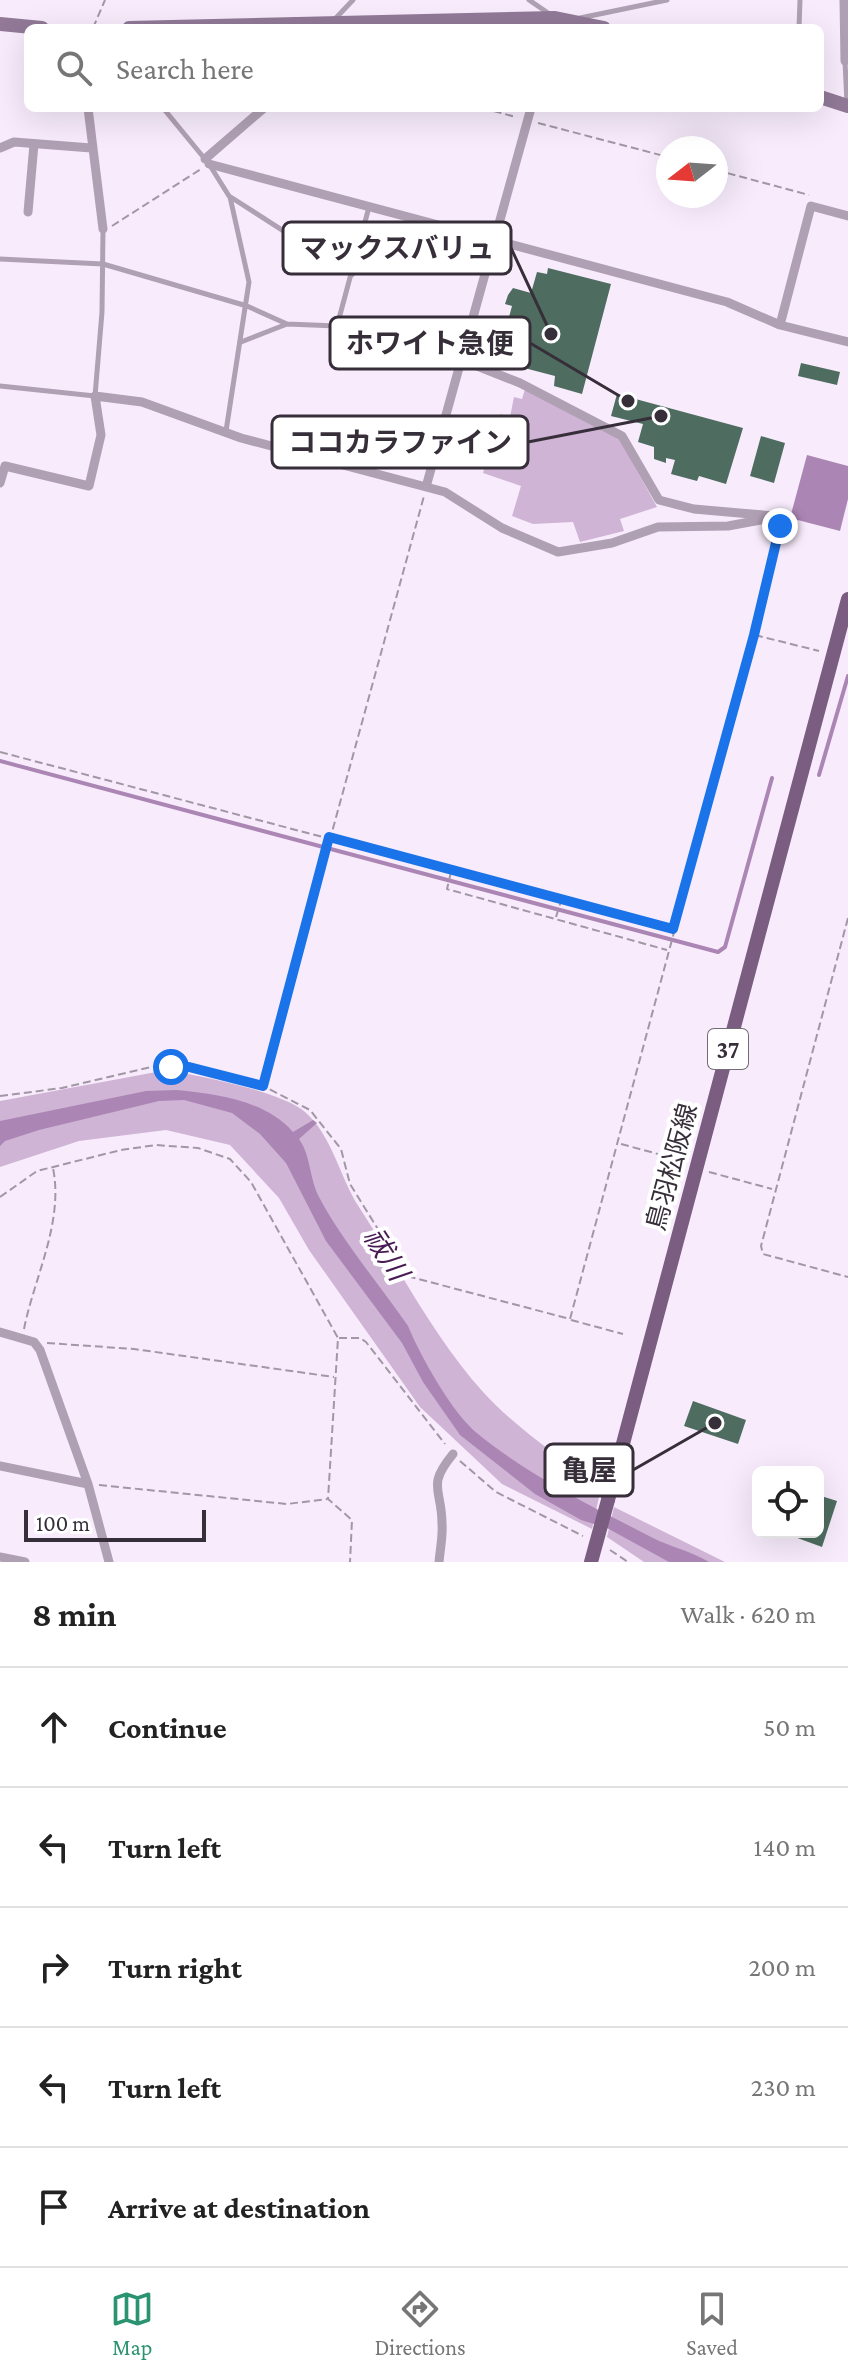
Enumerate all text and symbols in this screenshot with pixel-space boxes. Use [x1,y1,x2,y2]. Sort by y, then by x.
search box [24,24,824,112]
icon: search [52,46,96,90]
text: Search here [116,52,254,85]
north arrow [656,136,728,208]
callout: マックスバリュ [283,222,511,274]
text: マックスバリュ [299,233,495,264]
callout: ホワイト急便 [330,317,530,369]
text: ホワイト急便 [346,328,514,359]
callout: ココカラファイン [272,416,528,468]
text: ココカラファイン [288,427,512,458]
route end [762,508,798,544]
road number: 37 [708,1029,748,1069]
route start [153,1049,189,1085]
street label: 鳥羽松阪線 [641,1100,703,1234]
water label: 祓川 [358,1222,416,1288]
callout: 亀屋 [545,1444,633,1496]
text: 亀屋 [561,1455,617,1486]
map controls [752,1466,824,1538]
button: locate [752,1466,824,1538]
scale bar [24,1506,206,1542]
text: 100 m [36,1511,90,1536]
text: 8 min [32,1596,117,1633]
text: Walk · 620 m [680,1600,816,1629]
icon: ahead [32,1705,76,1749]
text: Continue [108,1711,227,1744]
text: 50 m [763,1713,816,1742]
icon: left [32,1825,76,1869]
text: Turn left [108,1831,221,1864]
text: 140 m [754,1833,816,1862]
icon: right [32,1945,76,1989]
text: Turn right [108,1951,242,1984]
text: 200 m [748,1953,816,1982]
icon: left [32,2065,76,2109]
text: Turn left [108,2071,221,2104]
text: 230 m [751,2073,816,2102]
icon: arrive [32,2185,76,2229]
text: Arrive at destination [108,2191,370,2224]
tab: Map [110,2287,154,2360]
tab: Directions [375,2287,466,2360]
tab: Saved [686,2287,738,2360]

